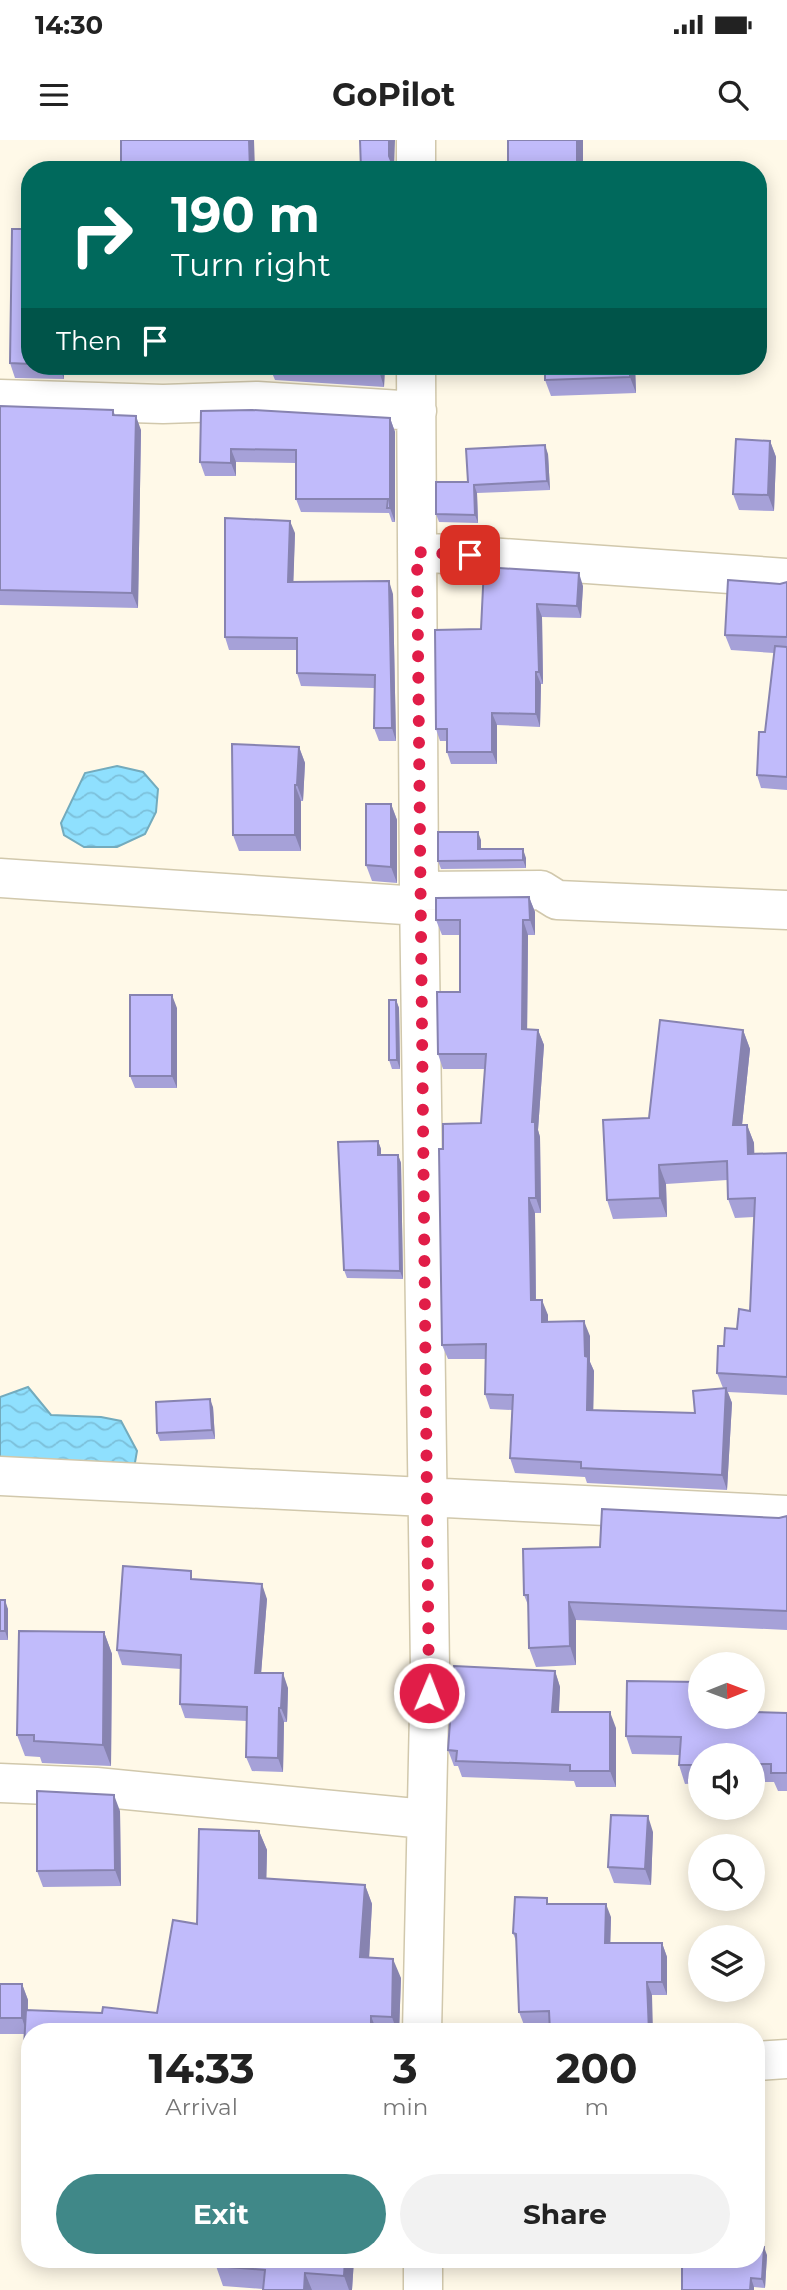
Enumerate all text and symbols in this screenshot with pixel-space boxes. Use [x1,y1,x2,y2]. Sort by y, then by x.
text: 14:30 [35,9,103,41]
text: GoPilot [332,75,455,114]
icon: menu [35,76,73,114]
icon: search [714,76,752,114]
text: 190 m [171,185,320,244]
icon: right [56,189,147,280]
text: Turn right [171,245,331,284]
icon: arrive [136,322,174,360]
text: Then [56,325,122,357]
pin [440,525,500,585]
icon: arrive [451,536,489,574]
north arrow [688,1652,765,1729]
map controls [688,1652,765,2002]
position arrow [392,1656,466,1730]
button: sound [688,1743,765,1820]
button: search [688,1834,765,1911]
button: layers [688,1925,765,2002]
text: 14:33 [148,2042,255,2094]
text: 3 [393,2042,418,2094]
text: 200 [556,2042,638,2094]
text: Arrival [165,2093,238,2121]
text: min [382,2093,428,2121]
text: m [584,2093,609,2121]
button: Exit [56,2174,386,2254]
button: Share [400,2174,730,2254]

